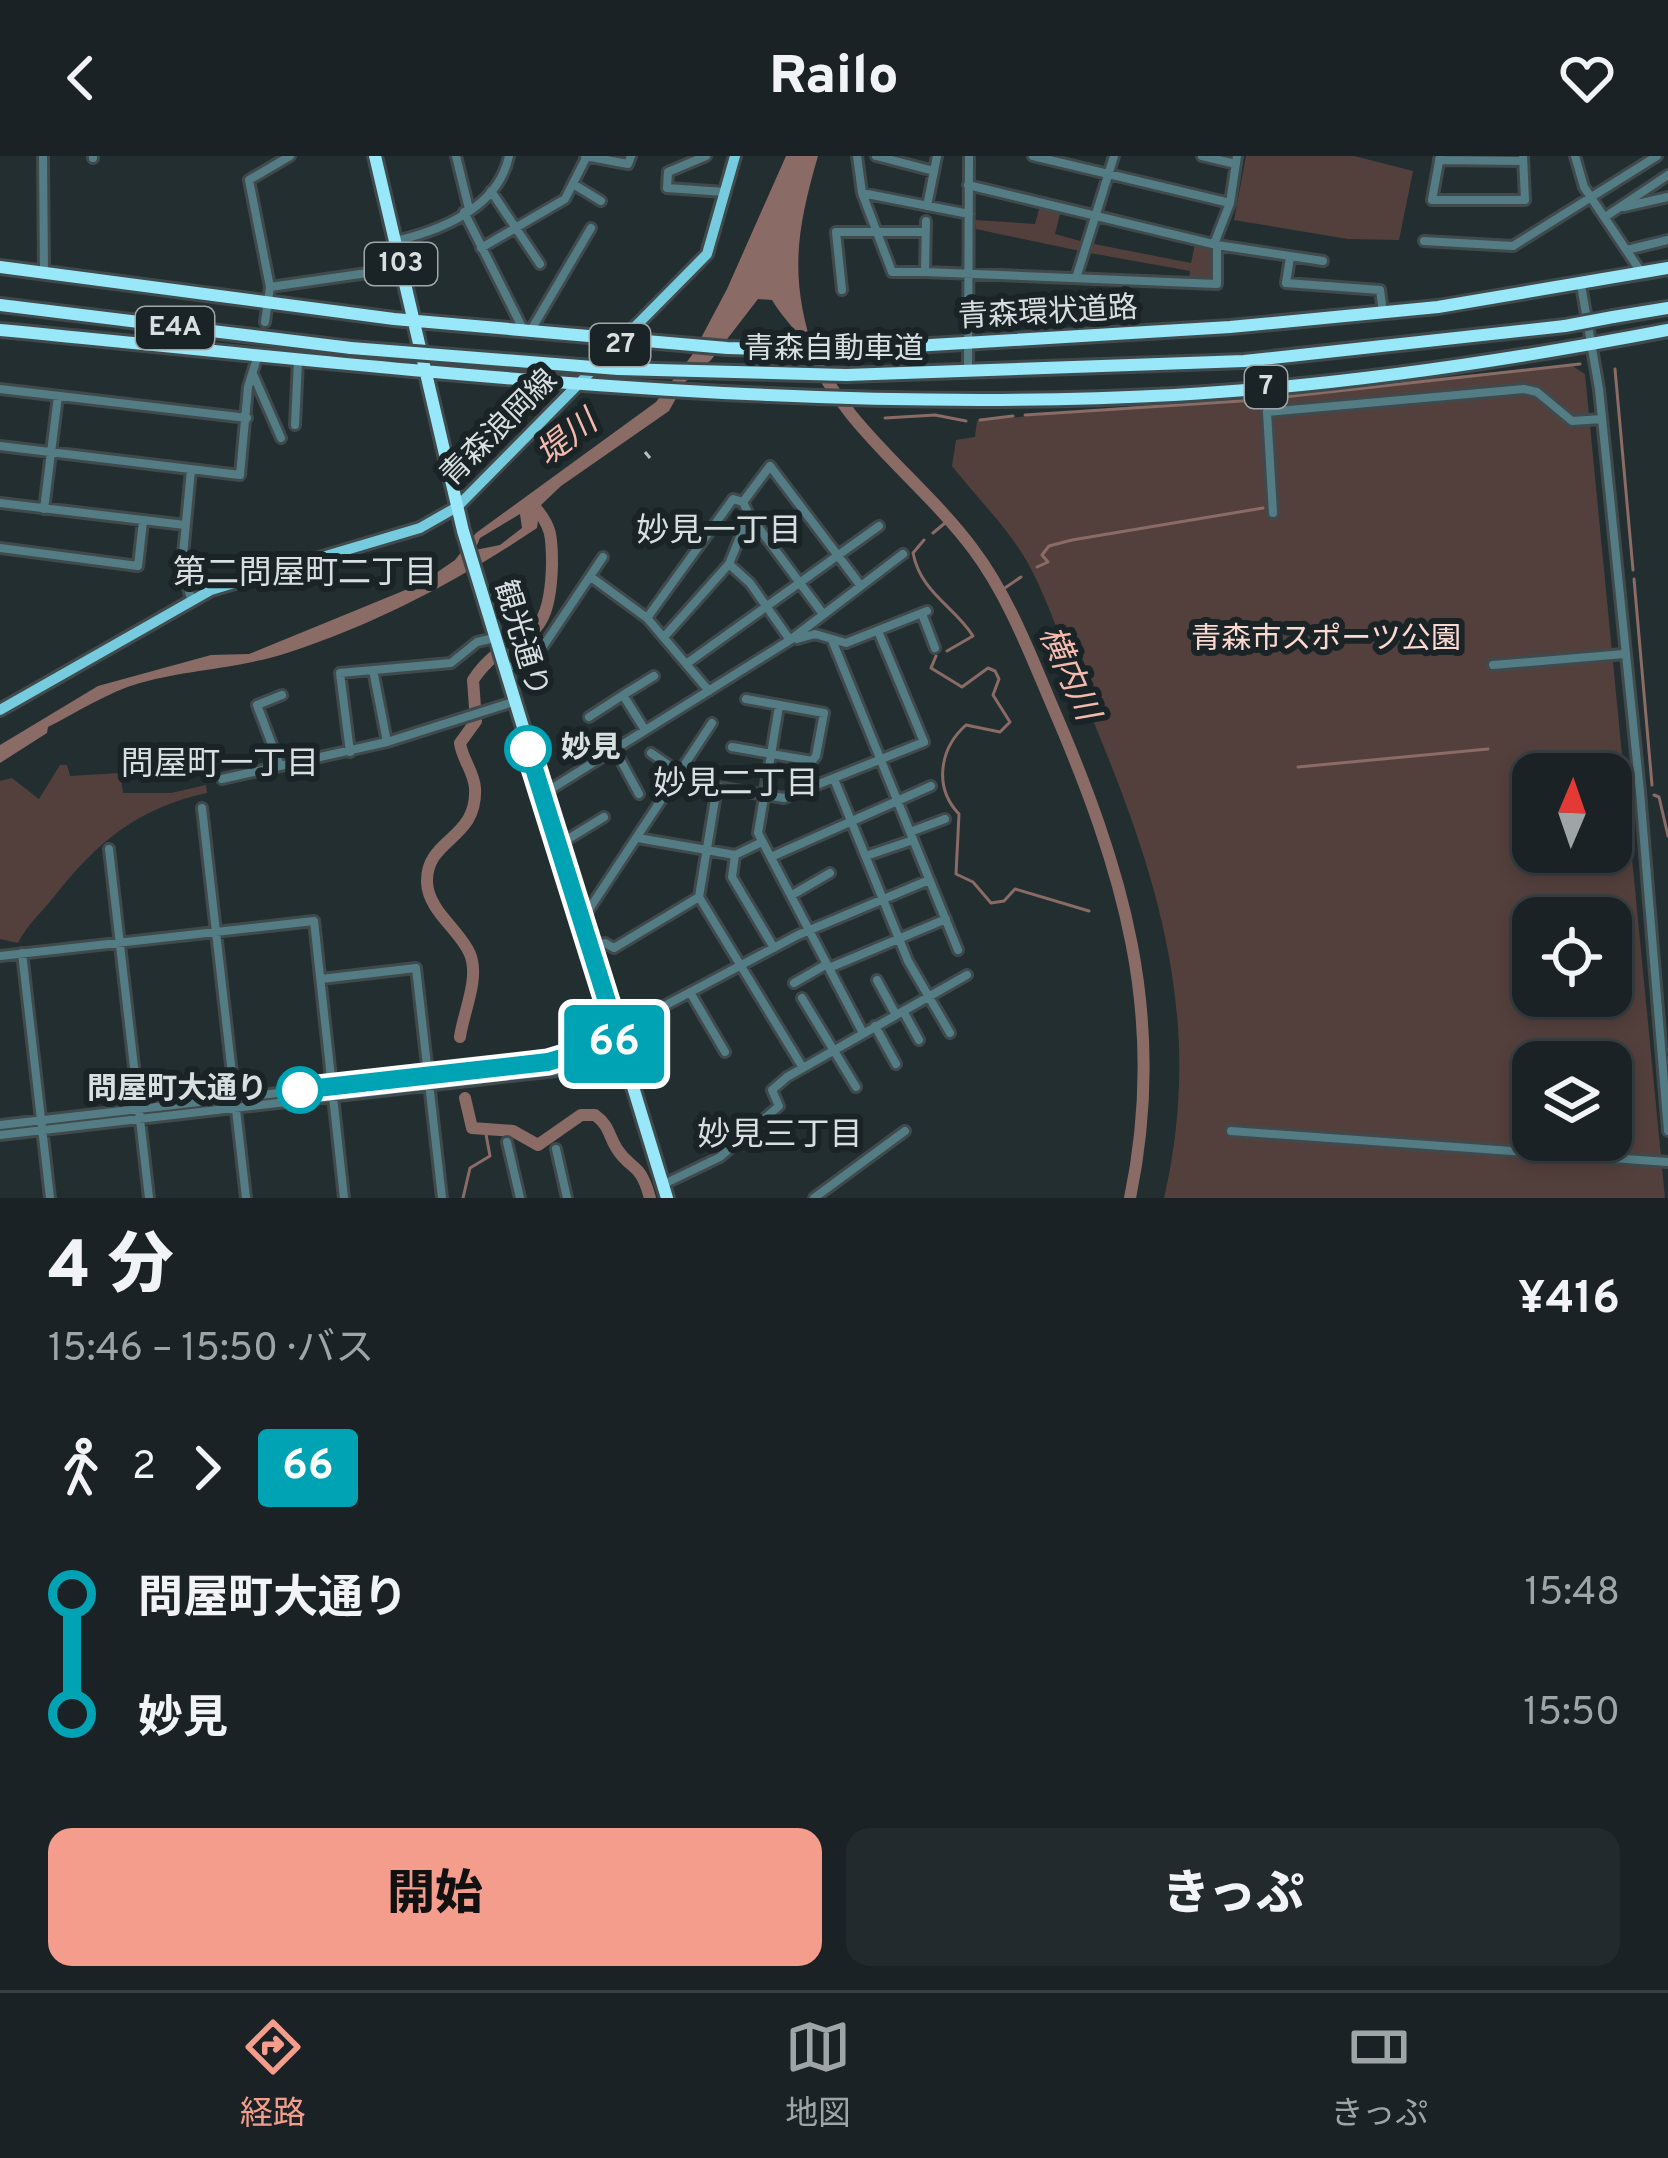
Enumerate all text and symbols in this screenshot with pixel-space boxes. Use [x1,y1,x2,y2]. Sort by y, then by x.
text: Railo [769,44,899,113]
icon: back [48,45,114,111]
icon: heart [1554,45,1620,111]
road number: 103 [365,243,437,285]
street label: 青森環状道路 [957,291,1139,337]
road number: E4A [136,307,214,349]
road number: 27 [590,324,650,366]
street label: 青森自動車道 [744,332,924,369]
street label: 青森浪岡線 [434,363,566,495]
road number: 7 [1245,366,1287,408]
water label: 堤川 [529,401,609,477]
district label: 妙見一丁目 [637,512,802,554]
district label: 第二問屋町二丁目 [173,554,437,596]
street label: 観光通り [485,576,555,702]
water label: 横内川 [1028,620,1108,731]
park label: 青森市スポーツ公園 [1191,622,1461,659]
marker: 妙見 [506,727,550,771]
place label: 妙見 [561,731,621,768]
district label: 問屋町一丁目 [121,745,319,787]
north arrow [1512,753,1632,873]
map controls [1512,753,1632,1161]
district label: 妙見二丁目 [654,765,819,807]
button: locate [1512,897,1632,1017]
line badge: 66 [560,1005,668,1083]
text: 66 [588,1017,640,1070]
button: layers [1512,1041,1632,1161]
marker: 問屋町大通り [278,1068,322,1112]
place label: 問屋町大通り [87,1072,267,1109]
district label: 妙見三丁目 [698,1116,863,1158]
text: 4 分 [48,1228,174,1311]
text: ¥416 [1518,1272,1620,1329]
text: 15:46 – 15:50 · バス [48,1326,374,1375]
icon: walk [48,1435,114,1501]
icon: forward [174,1435,240,1501]
text: 66 [282,1441,334,1494]
text: 2 [132,1444,156,1493]
text: 15:48 [1524,1570,1620,1619]
text: 問屋町大通り [138,1572,408,1629]
text: 15:50 [1523,1690,1620,1739]
text: 妙見 [138,1692,228,1749]
button: 開始 [48,1828,822,1966]
button: きっぷ [846,1828,1620,1966]
tab: 経路 [240,2014,306,2137]
tab: 地図 [785,2014,851,2137]
tab: きっぷ [1331,2014,1428,2137]

